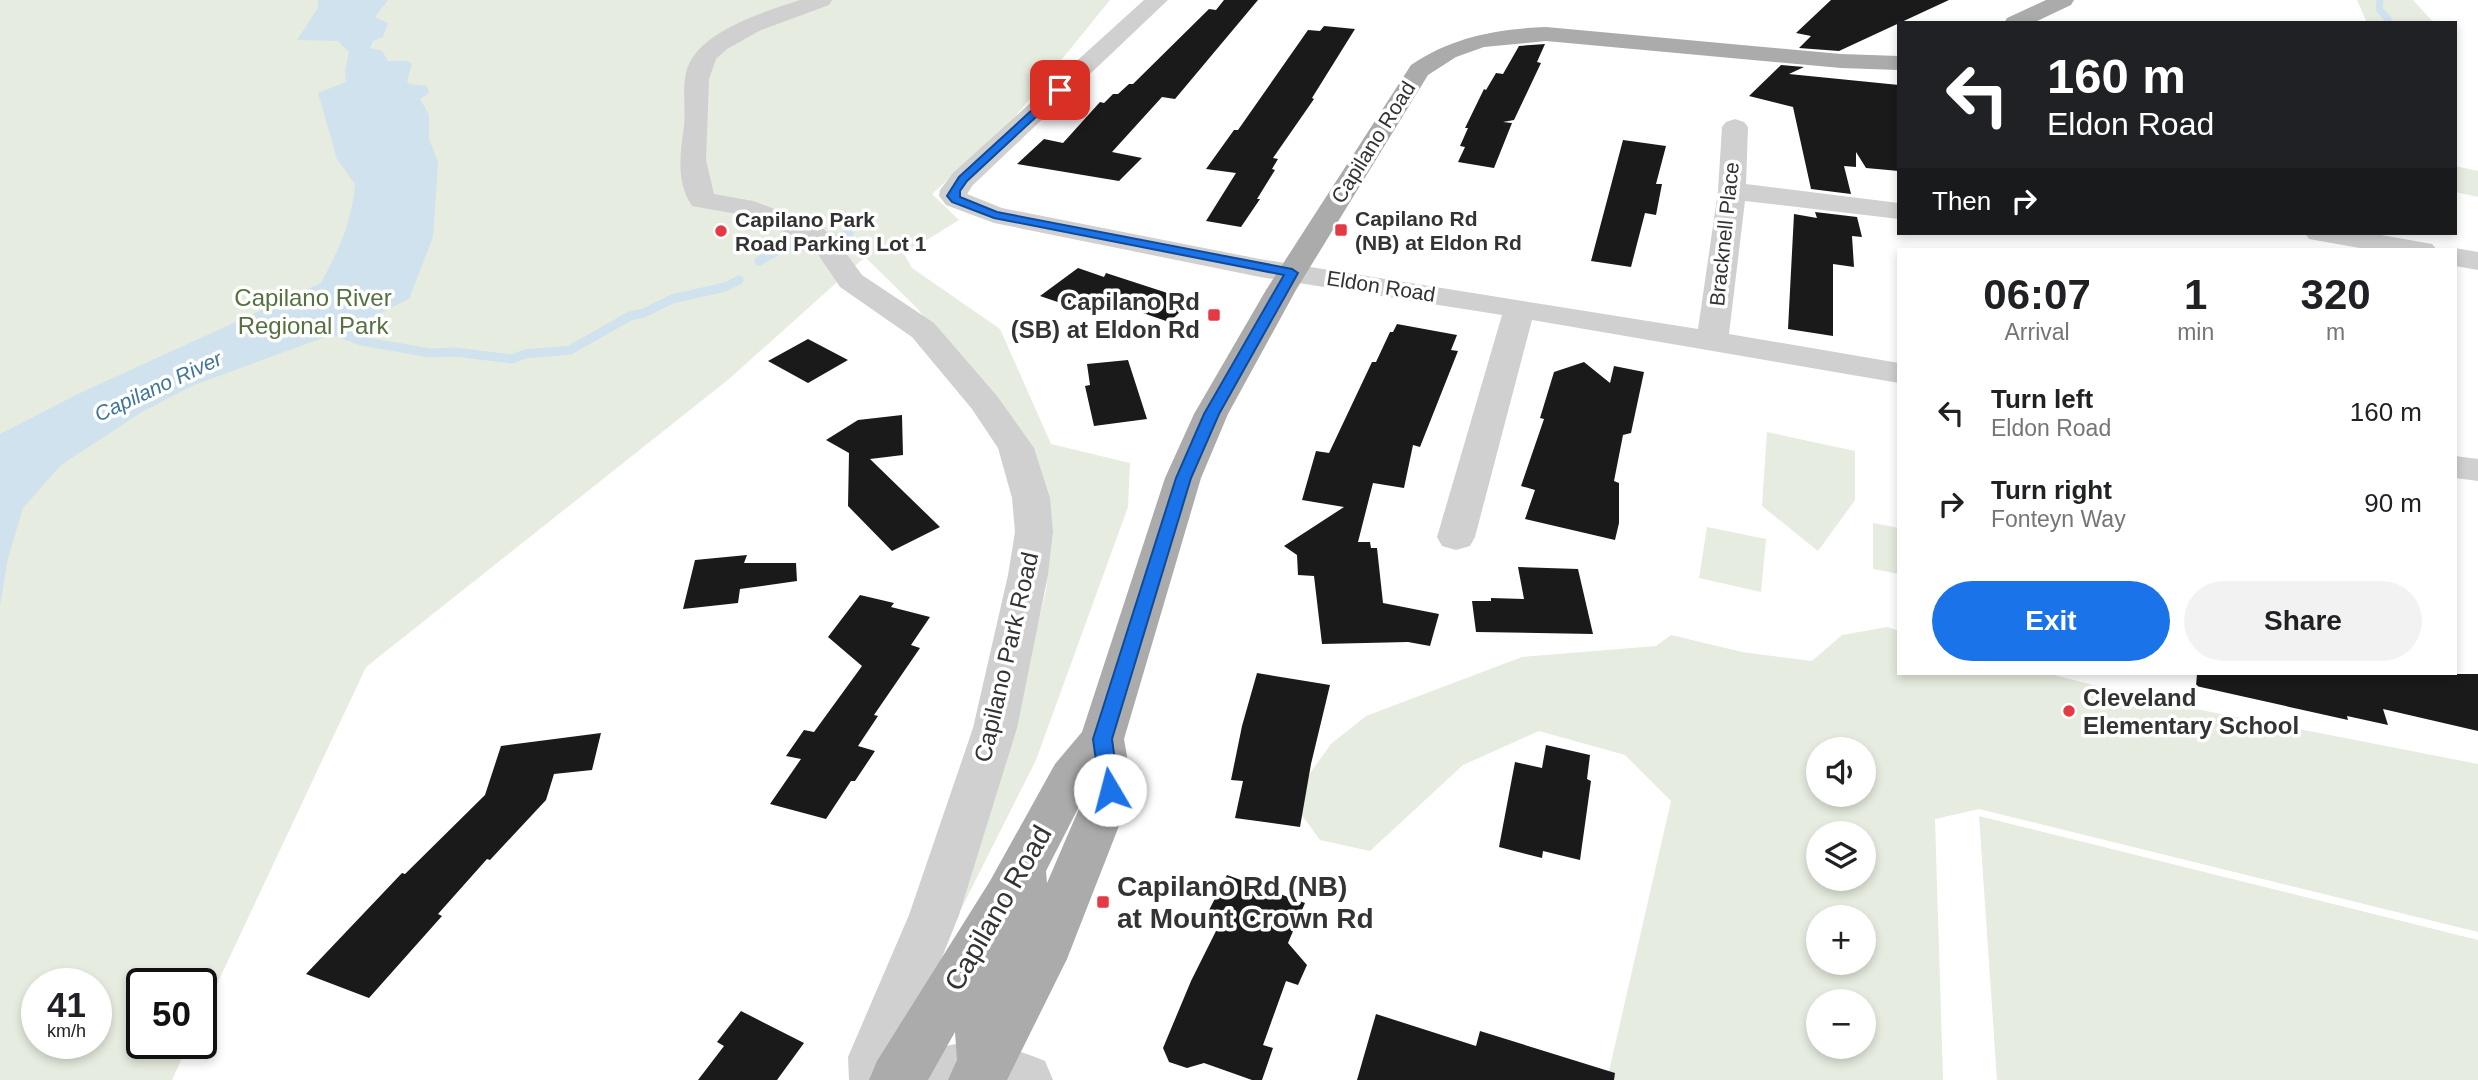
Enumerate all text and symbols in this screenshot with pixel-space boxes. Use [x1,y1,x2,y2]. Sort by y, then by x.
icon: left [1932,49,2023,140]
text: 160 m [2047,49,2186,103]
pin [1030,60,1090,120]
icon: arrive [1041,71,1079,109]
street label: Capilano Road [1326,77,1420,207]
text: Eldon Road [2047,106,2214,142]
street label: Bracknell Place [1705,161,1743,307]
icon: right [2005,182,2043,220]
text: Then [1932,186,1991,216]
place label: Capilano Rd (NB) at Eldon Rd [1355,207,1522,254]
place label: Capilano Park Road Parking Lot 1 [735,208,927,255]
marker: Capilano Rd (NB) at Eldon Rd [1333,222,1349,238]
marker: Capilano Park Road Parking Lot 1 [713,223,729,239]
street label: Eldon Road [1325,266,1437,306]
text: 06:07 [1983,271,2091,318]
text: 1 [2184,271,2207,318]
text: 320 [2301,271,2371,318]
park label: Capilano River Regional Park [234,284,392,339]
place label: Capilano Rd (SB) at Eldon Rd [1011,288,1200,343]
marker: Capilano Rd (SB) at Eldon Rd [1206,307,1222,323]
text: Arrival [2004,319,2070,345]
text: min [2177,319,2214,345]
text: m [2326,319,2345,345]
water label: Capilano River [91,346,226,426]
text: Turn left [1991,384,2093,414]
icon: left [1932,394,1970,432]
text: 160 m [2350,397,2422,427]
text: Eldon Road [1991,415,2111,441]
text: Turn right [1991,475,2112,505]
icon: right [1932,485,1970,523]
text: 90 m [2364,488,2422,518]
text: Fonteyn Way [1991,506,2126,532]
street label: Capilano Park Road [969,549,1043,765]
button: Exit [1932,581,2170,661]
button: Share [2184,581,2422,661]
place label: Cleveland Elementary School [2083,684,2299,739]
marker: Cleveland Elementary School [2061,703,2077,719]
map controls [1806,737,1876,1059]
button: sound [1806,737,1876,807]
position arrow [1073,753,1147,827]
street label: Capilano Road [938,820,1058,996]
button: layers [1806,821,1876,891]
place label: Capilano Rd (NB) at Mount Crown Rd [1117,871,1374,934]
marker: Capilano Rd (NB) at Mount Crown Rd [1095,894,1111,910]
button: + [1806,905,1876,975]
speed limit sign: 50 [126,968,217,1059]
text: 41 [47,985,86,1024]
button: − [1806,989,1876,1059]
text: km/h [47,1021,86,1041]

